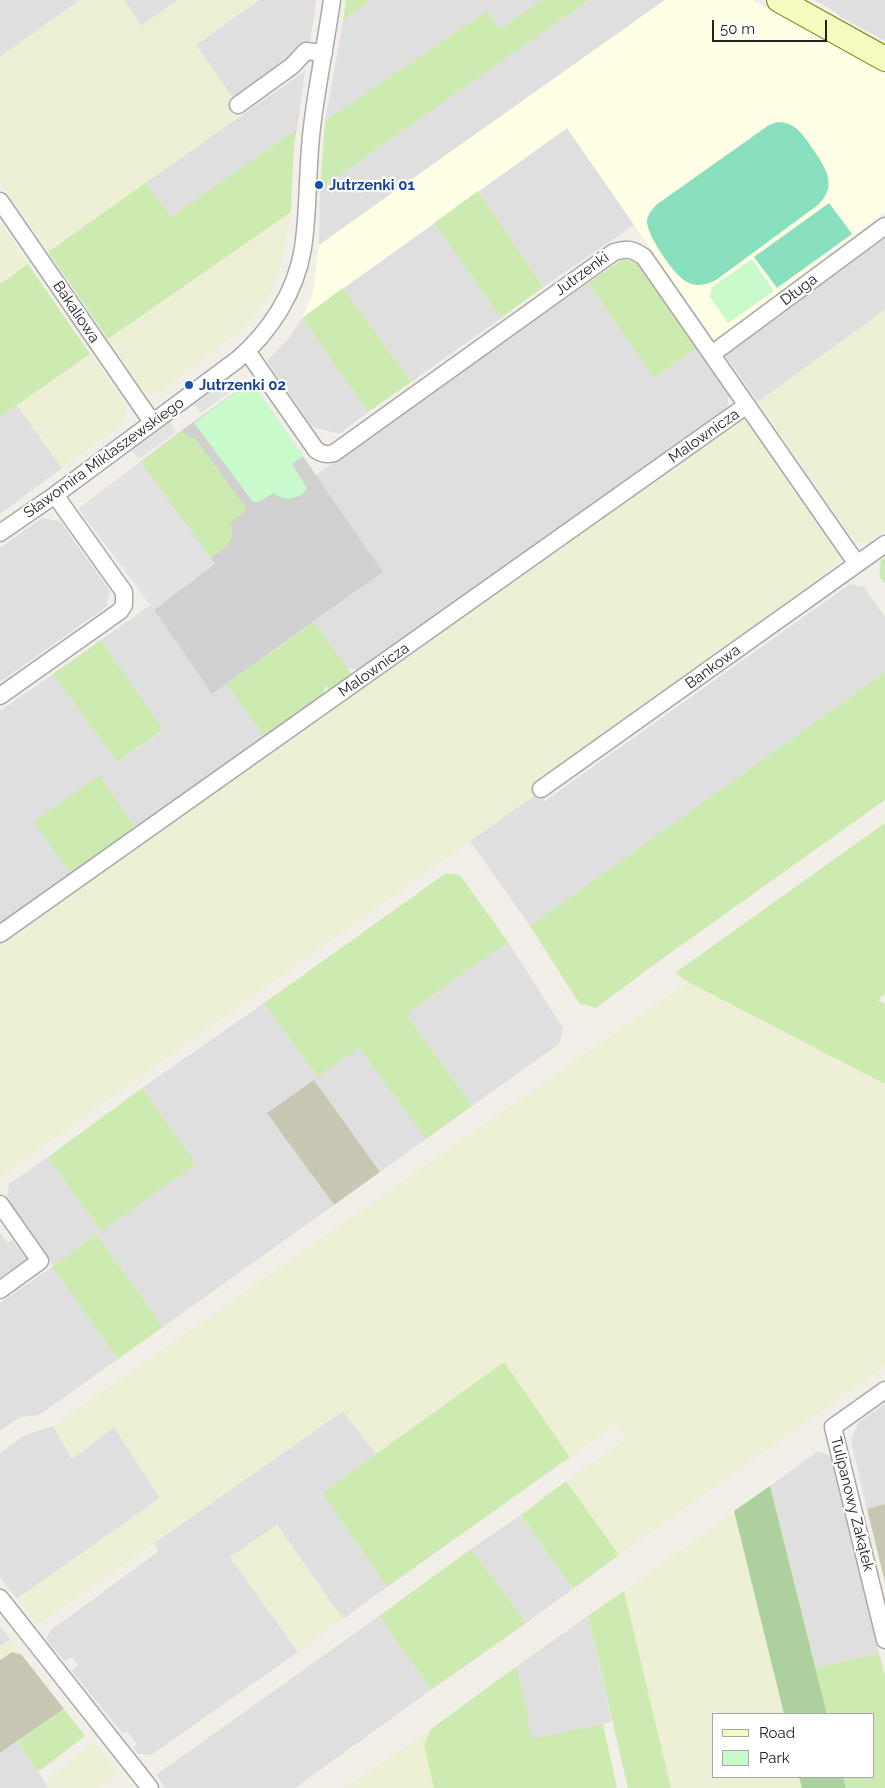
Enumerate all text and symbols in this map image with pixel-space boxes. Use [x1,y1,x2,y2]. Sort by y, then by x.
scale bar [715,10,830,42]
text: 50 m [720,20,755,38]
place label: Jutrzenki 01 [329,176,415,194]
marker: Jutrzenki 01 [313,179,325,191]
street label: Jutrzenki [551,248,613,300]
street label: Długa [777,270,821,310]
street label: Bakaliowa [49,278,103,346]
place label: Jutrzenki 02 [199,376,286,394]
marker: Jutrzenki 02 [183,379,195,391]
street label: Sławomira Miklaszewskiego [20,394,188,522]
street label: Malownicza [665,405,743,467]
street label: Malownicza [335,639,413,701]
street label: Bankowa [682,641,744,693]
street label: Tulipanowy Zakątek [827,1435,877,1573]
legend [712,1713,875,1778]
text: Road [759,1724,795,1742]
text: Park [759,1749,790,1767]

